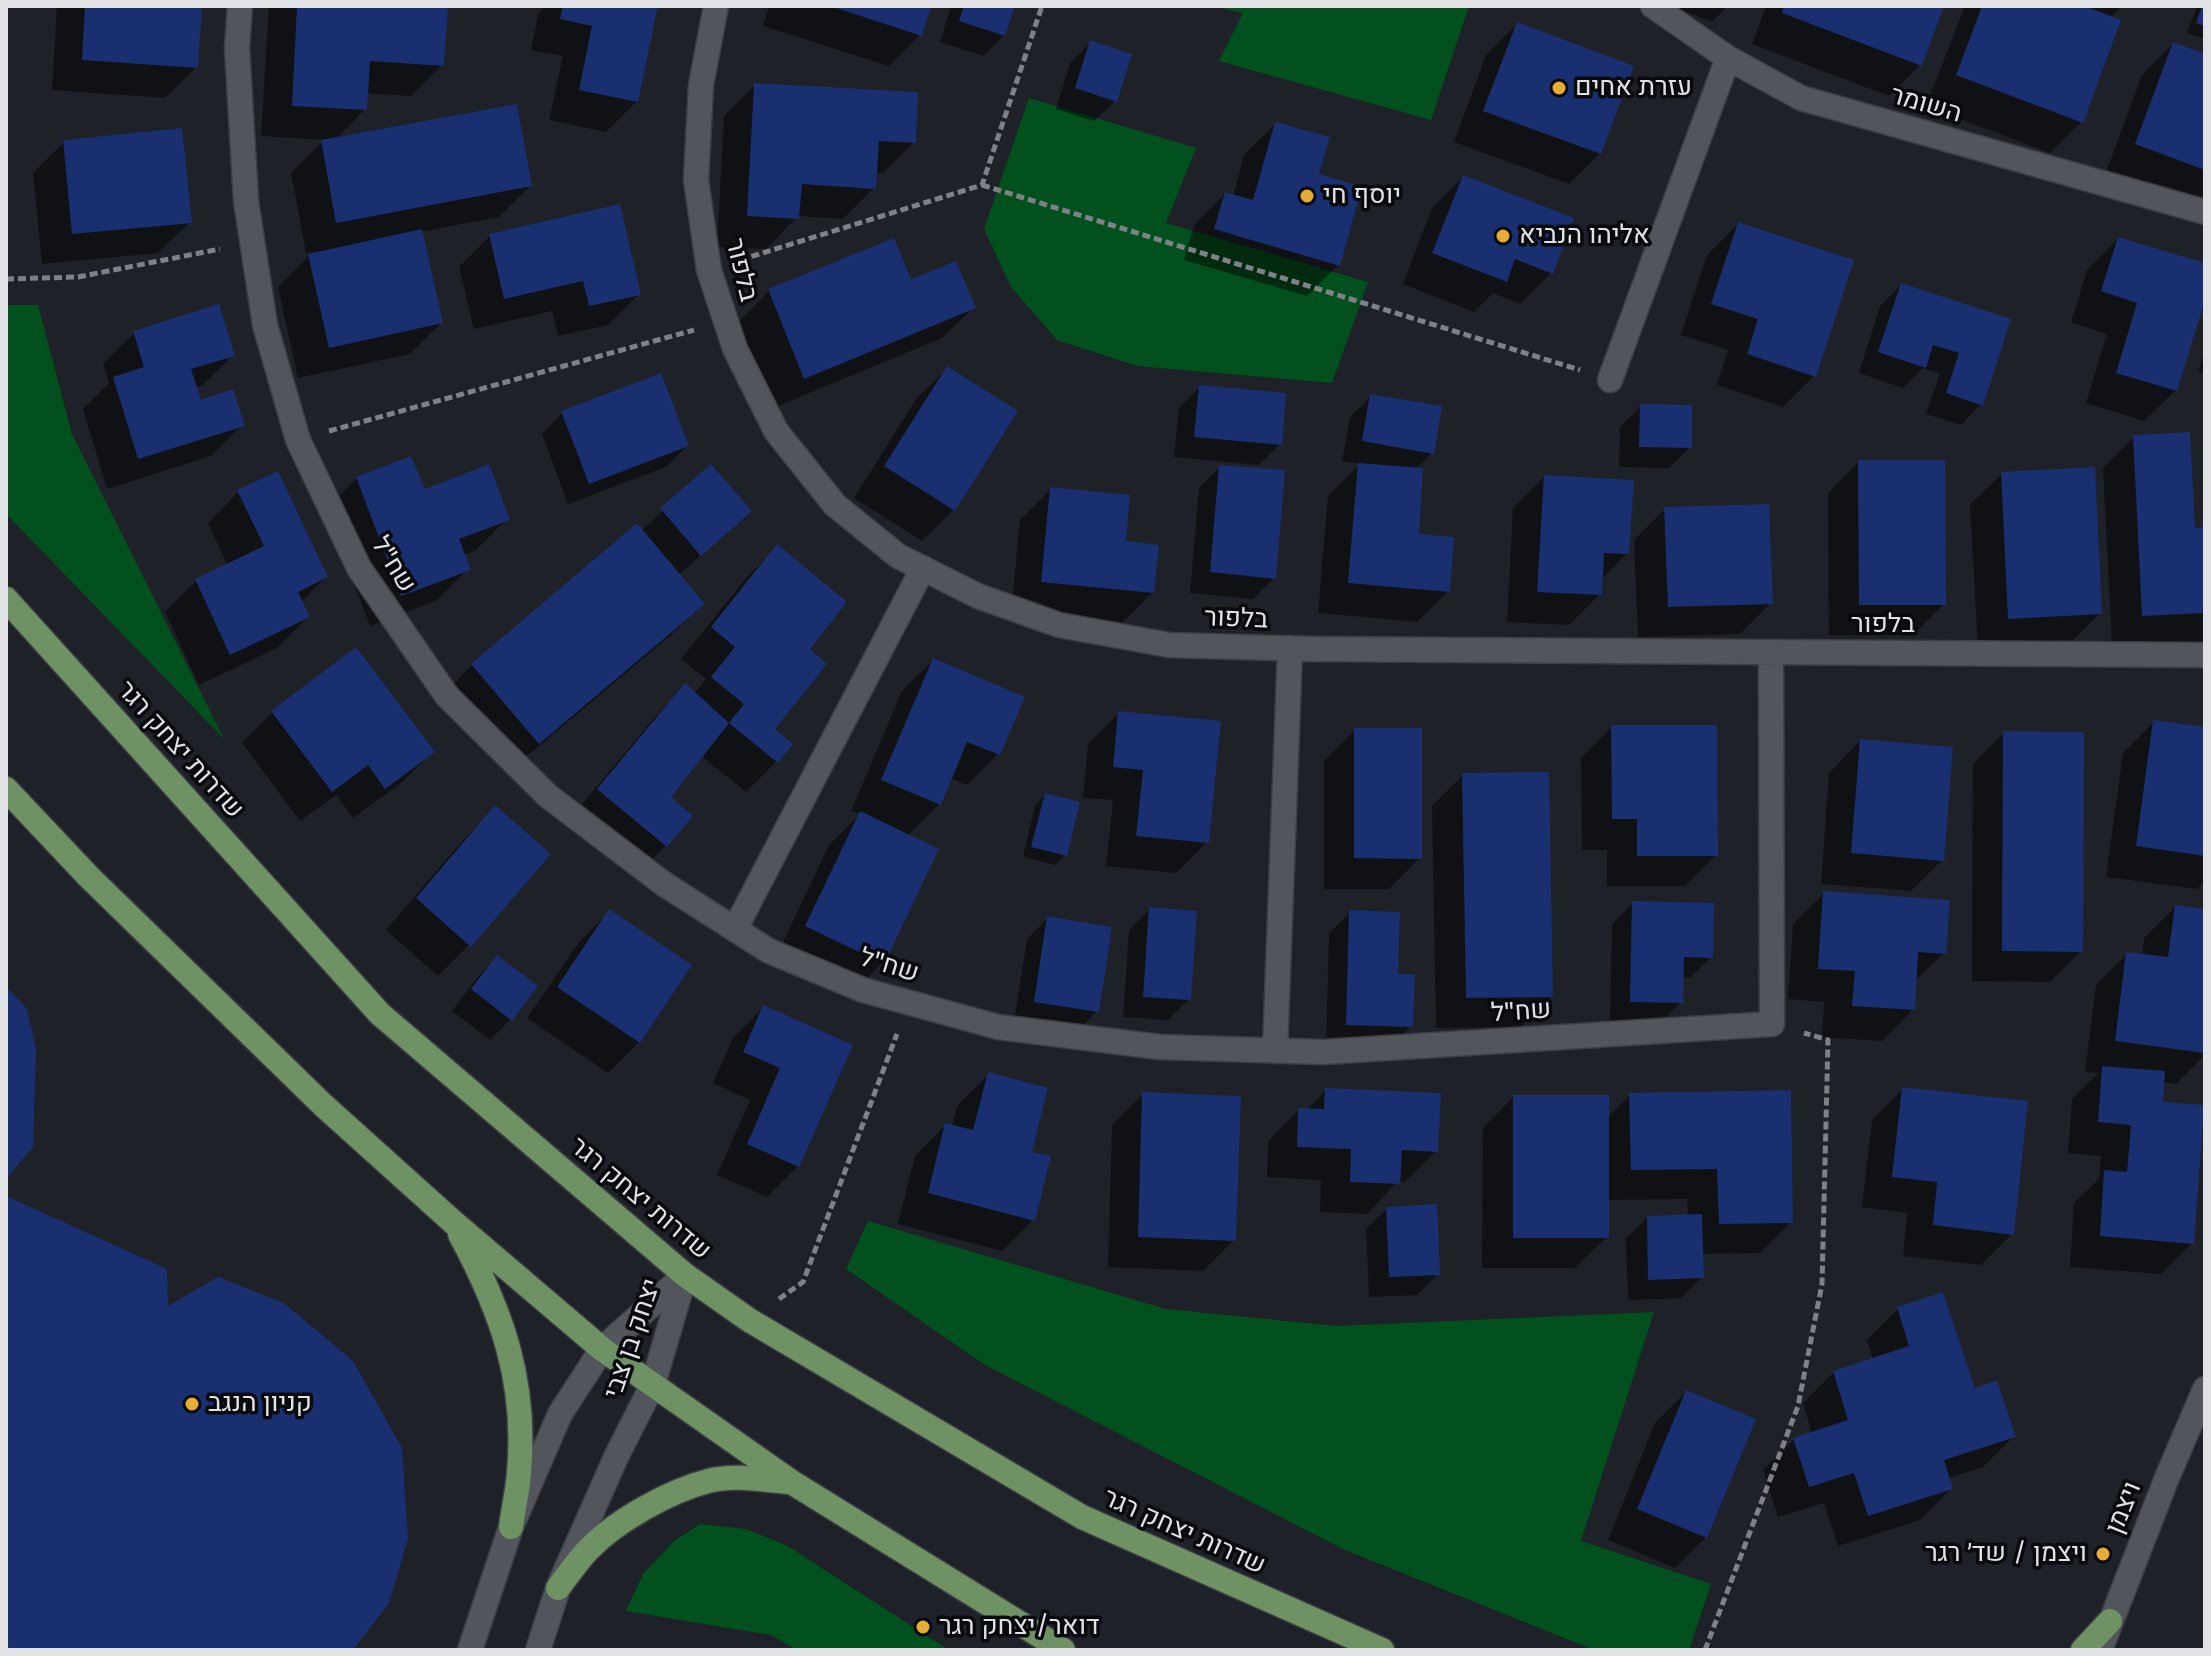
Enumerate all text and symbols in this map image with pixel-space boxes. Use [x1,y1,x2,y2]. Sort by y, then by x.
place label: עזרת אחים [1575,72,1692,104]
marker: עזרת אחים [1550,79,1568,97]
street label: השומר [1887,80,1965,130]
place label: יוסף חי [1323,180,1401,212]
marker: יוסף חי [1298,187,1316,205]
place label: אליהו הנביא [1519,220,1650,252]
marker: אליהו הנביא [1494,227,1512,245]
street label: בלפור [718,235,764,305]
street label: שח"ל [364,531,422,599]
street label: בלפור [1204,602,1268,636]
street label: בלפור [1851,609,1915,641]
street label: שדרות יצחק רגר [110,675,250,825]
street label: שח"ל [856,942,922,990]
street label: שח"ל [1490,994,1552,1030]
street label: שדרות יצחק רגר [563,1131,717,1267]
street label: יצחק בן צבי [598,1275,668,1403]
place label: קניון הנגב [208,1388,312,1420]
marker: קניון הנגב [183,1395,201,1413]
street label: ויצמן [2099,1477,2149,1539]
street label: שדרות יצחק רגר [1098,1482,1270,1582]
place label: ויצמן / שד׳ רגר [1925,1538,2087,1570]
marker: ויצמן / שד׳ רגר [2094,1545,2112,1563]
place label: דואר/יצחק רגר [939,1611,1100,1643]
marker: דואר/יצחק רגר [914,1618,932,1636]

